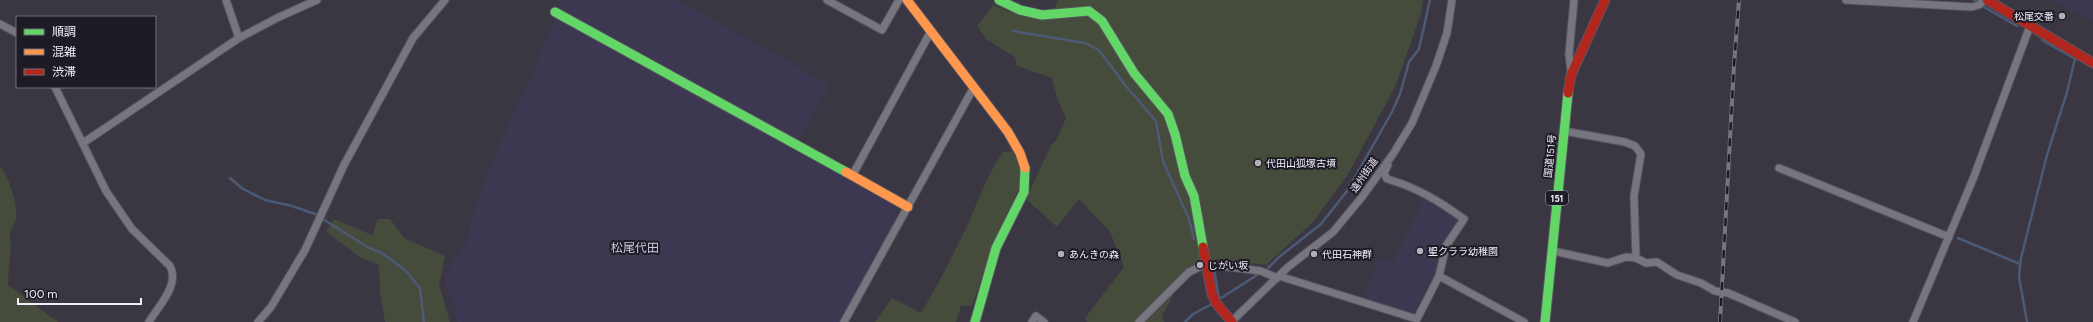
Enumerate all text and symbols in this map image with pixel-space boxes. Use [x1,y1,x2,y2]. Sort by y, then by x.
place label: 松尾交番 [2014,10,2054,23]
marker: 松尾交番 [2057,11,2067,21]
legend [16,16,156,88]
text: 順調 [52,25,76,39]
text: 混雑 [52,45,76,59]
text: 渋滞 [52,65,76,79]
street label: 国道151号 [1541,133,1559,179]
street label: 遠州街道 [1347,155,1381,195]
place label: 代田山狐塚古墳 [1266,157,1336,170]
marker: 代田山狐塚古墳 [1253,158,1263,168]
road number: 151 [1546,191,1568,205]
district label: 松尾代田 [611,241,659,255]
place label: 聖クララ幼稚園 [1428,245,1498,258]
marker: 聖クララ幼稚園 [1415,246,1425,256]
place label: あんきの森 [1069,248,1119,261]
place label: 代田石神群 [1322,248,1372,261]
marker: あんきの森 [1056,249,1066,259]
marker: 代田石神群 [1309,249,1319,259]
place label: じがい坂 [1208,259,1248,272]
marker: じがい坂 [1195,260,1205,270]
scale bar [18,280,141,306]
text: 100 m [24,287,58,301]

